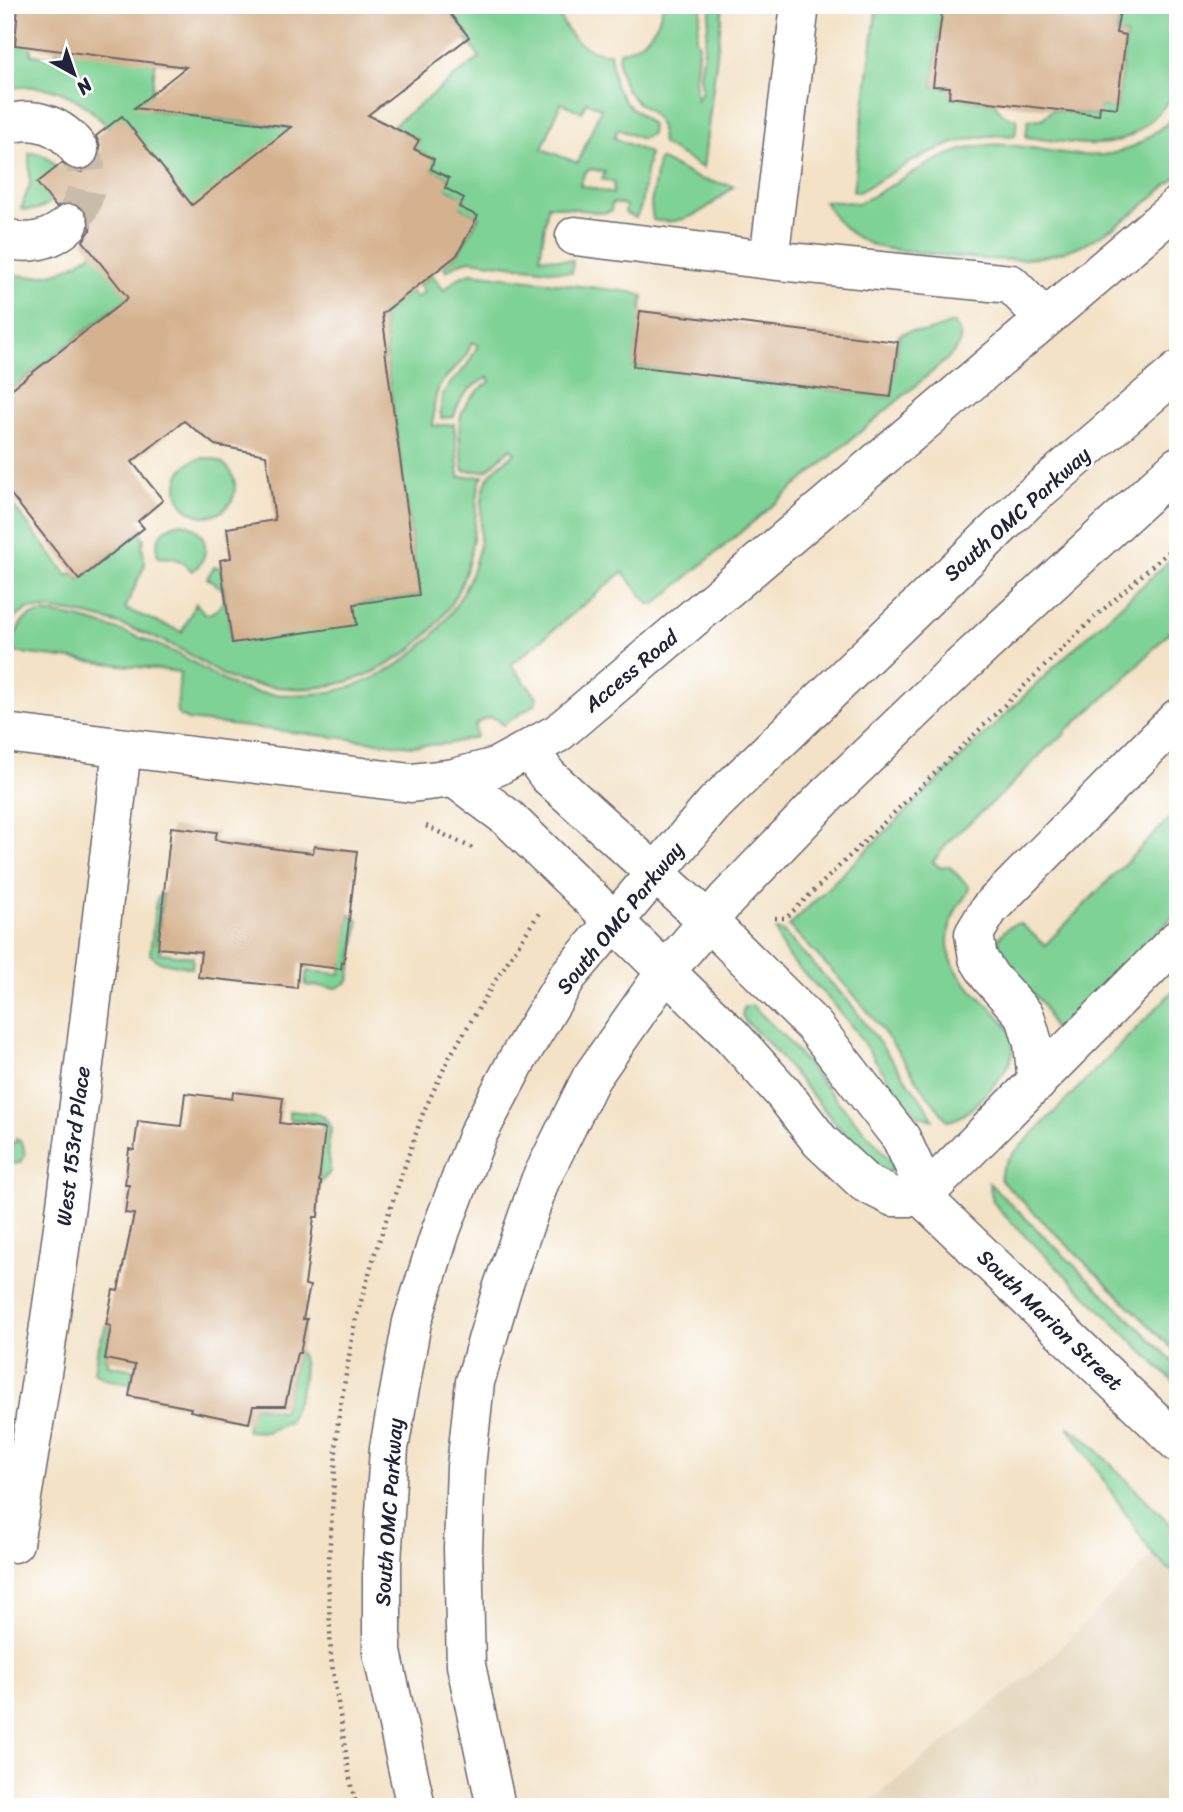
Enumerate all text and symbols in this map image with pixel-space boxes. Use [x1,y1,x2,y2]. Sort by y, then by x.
north arrow [38,38,108,108]
text: N [68,69,101,104]
street label: South OMC Parkway [934,437,1100,591]
street label: Access Road [574,618,688,723]
street label: South OMC Parkway [546,833,694,1003]
street label: West 153rd Place [44,1064,102,1228]
street label: South Marion Street [968,1240,1132,1400]
street label: South OMC Parkway [363,1417,415,1607]

